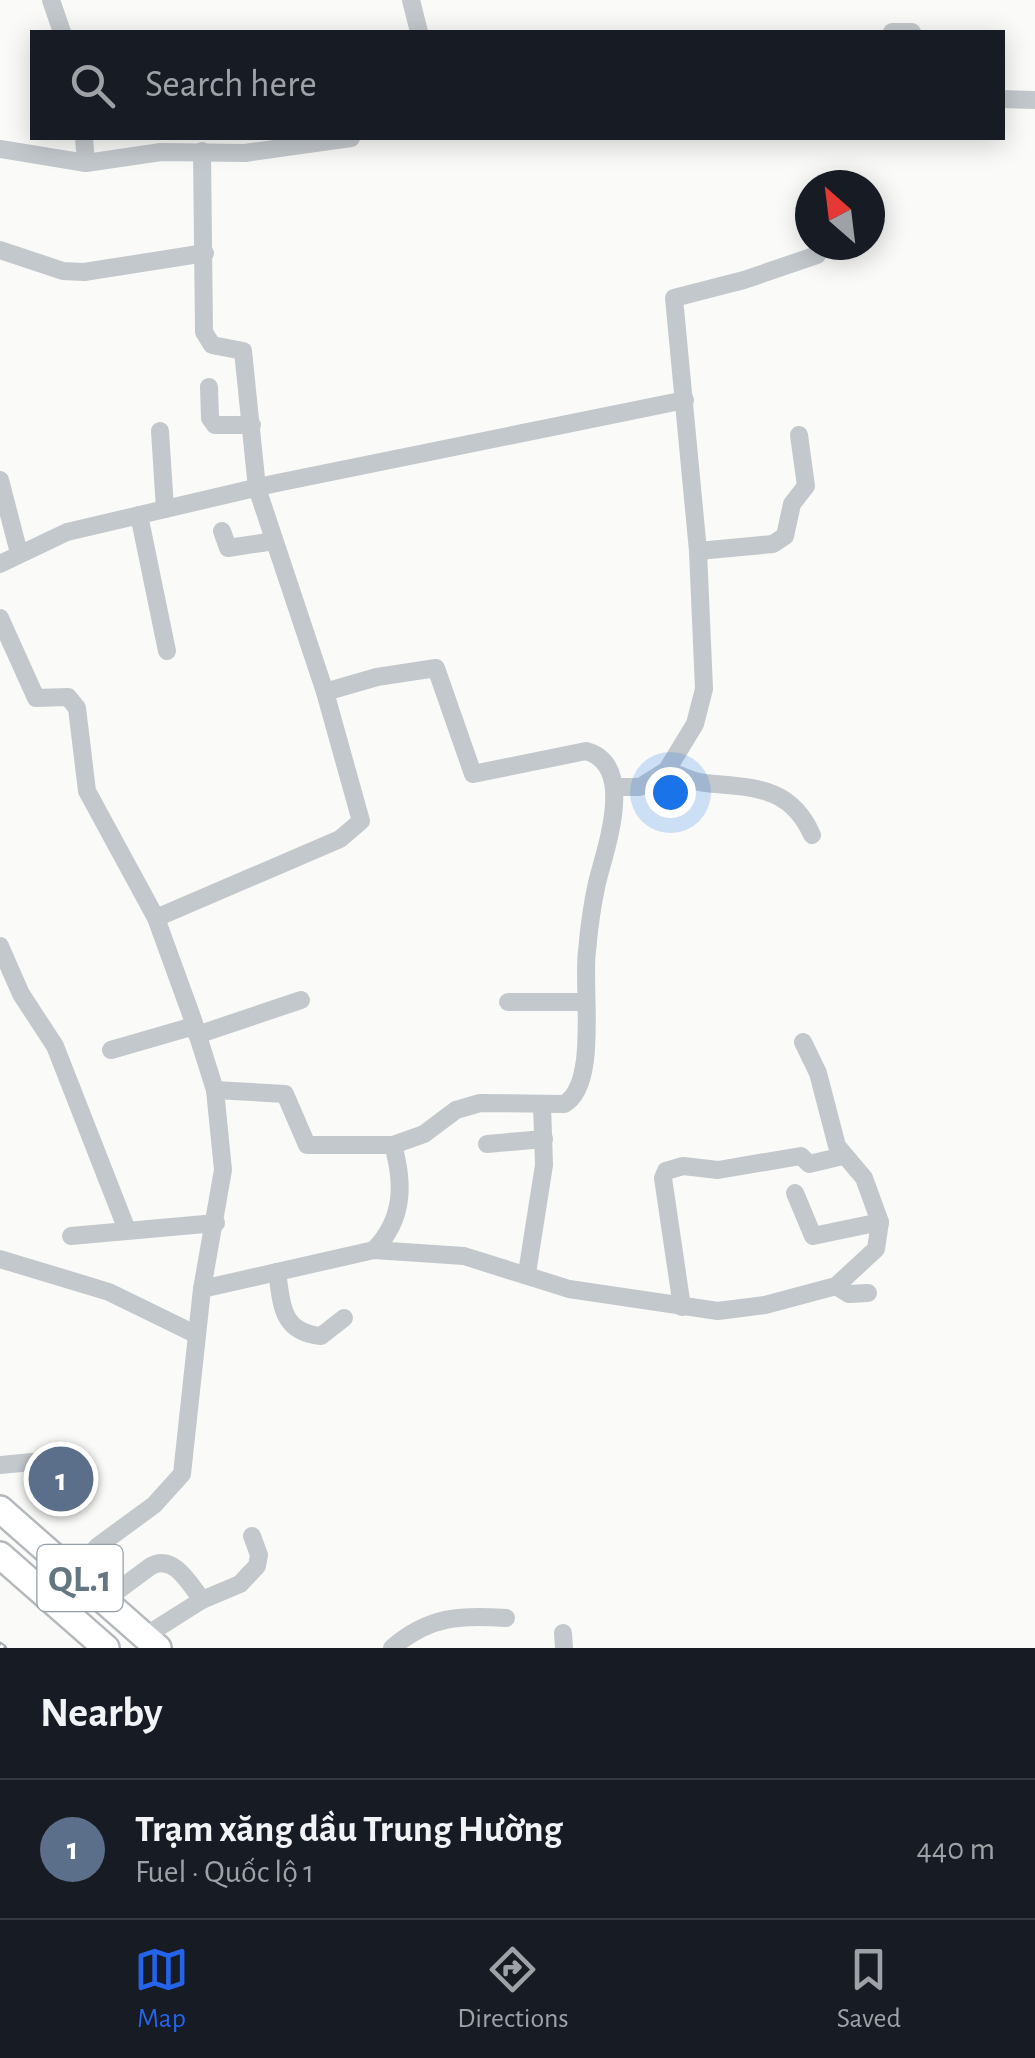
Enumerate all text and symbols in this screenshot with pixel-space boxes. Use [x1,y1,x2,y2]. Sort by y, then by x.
search box [30,30,1005,140]
icon: search [65,58,120,113]
text: Search here [145,66,317,104]
north arrow [795,170,885,260]
your location [645,767,696,818]
pin: 1 [28,1442,94,1516]
road number: QL.1 [38,1545,122,1611]
text: Nearby [40,1692,163,1734]
text: Trạm xăng dầu Trung Hường [135,1811,563,1849]
text: 1 [67,1833,78,1865]
text: 440 m [916,1833,995,1865]
text: Fuel · Quốc lộ 1 [135,1856,314,1888]
tab: Map [134,1942,189,2036]
tab: Directions [457,1942,569,2036]
tab: Saved [837,1942,901,2036]

